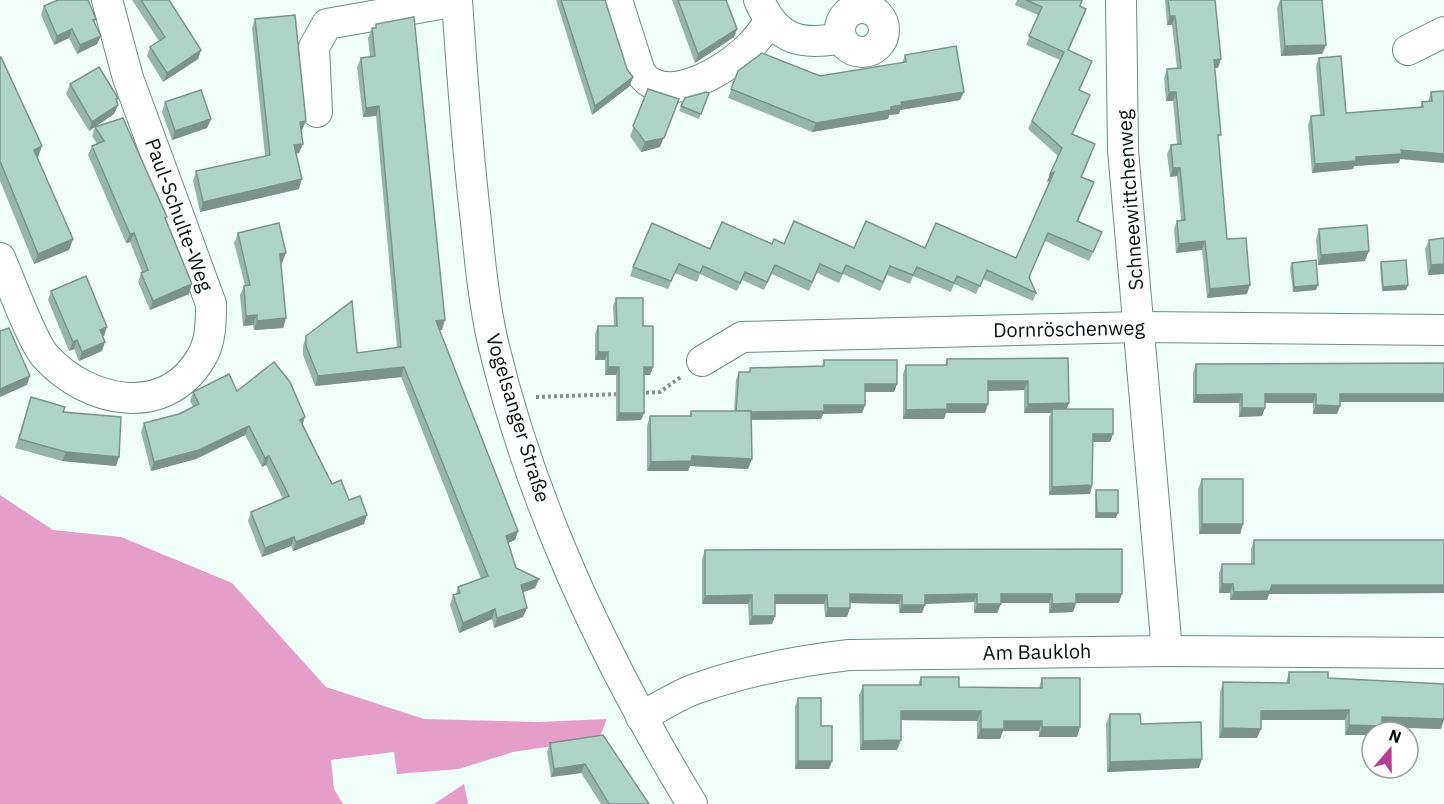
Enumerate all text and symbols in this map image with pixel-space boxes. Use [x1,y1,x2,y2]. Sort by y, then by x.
street label: Schneewittchenweg [1110,108,1149,291]
street label: Paul-Schulte-Weg [139,134,220,296]
street label: Dornröschenweg [993,314,1146,343]
street label: Vogelsanger Straße [480,330,557,506]
street label: Am Baukloh [982,637,1092,666]
north arrow [1360,720,1420,780]
text: N [1386,725,1404,747]

